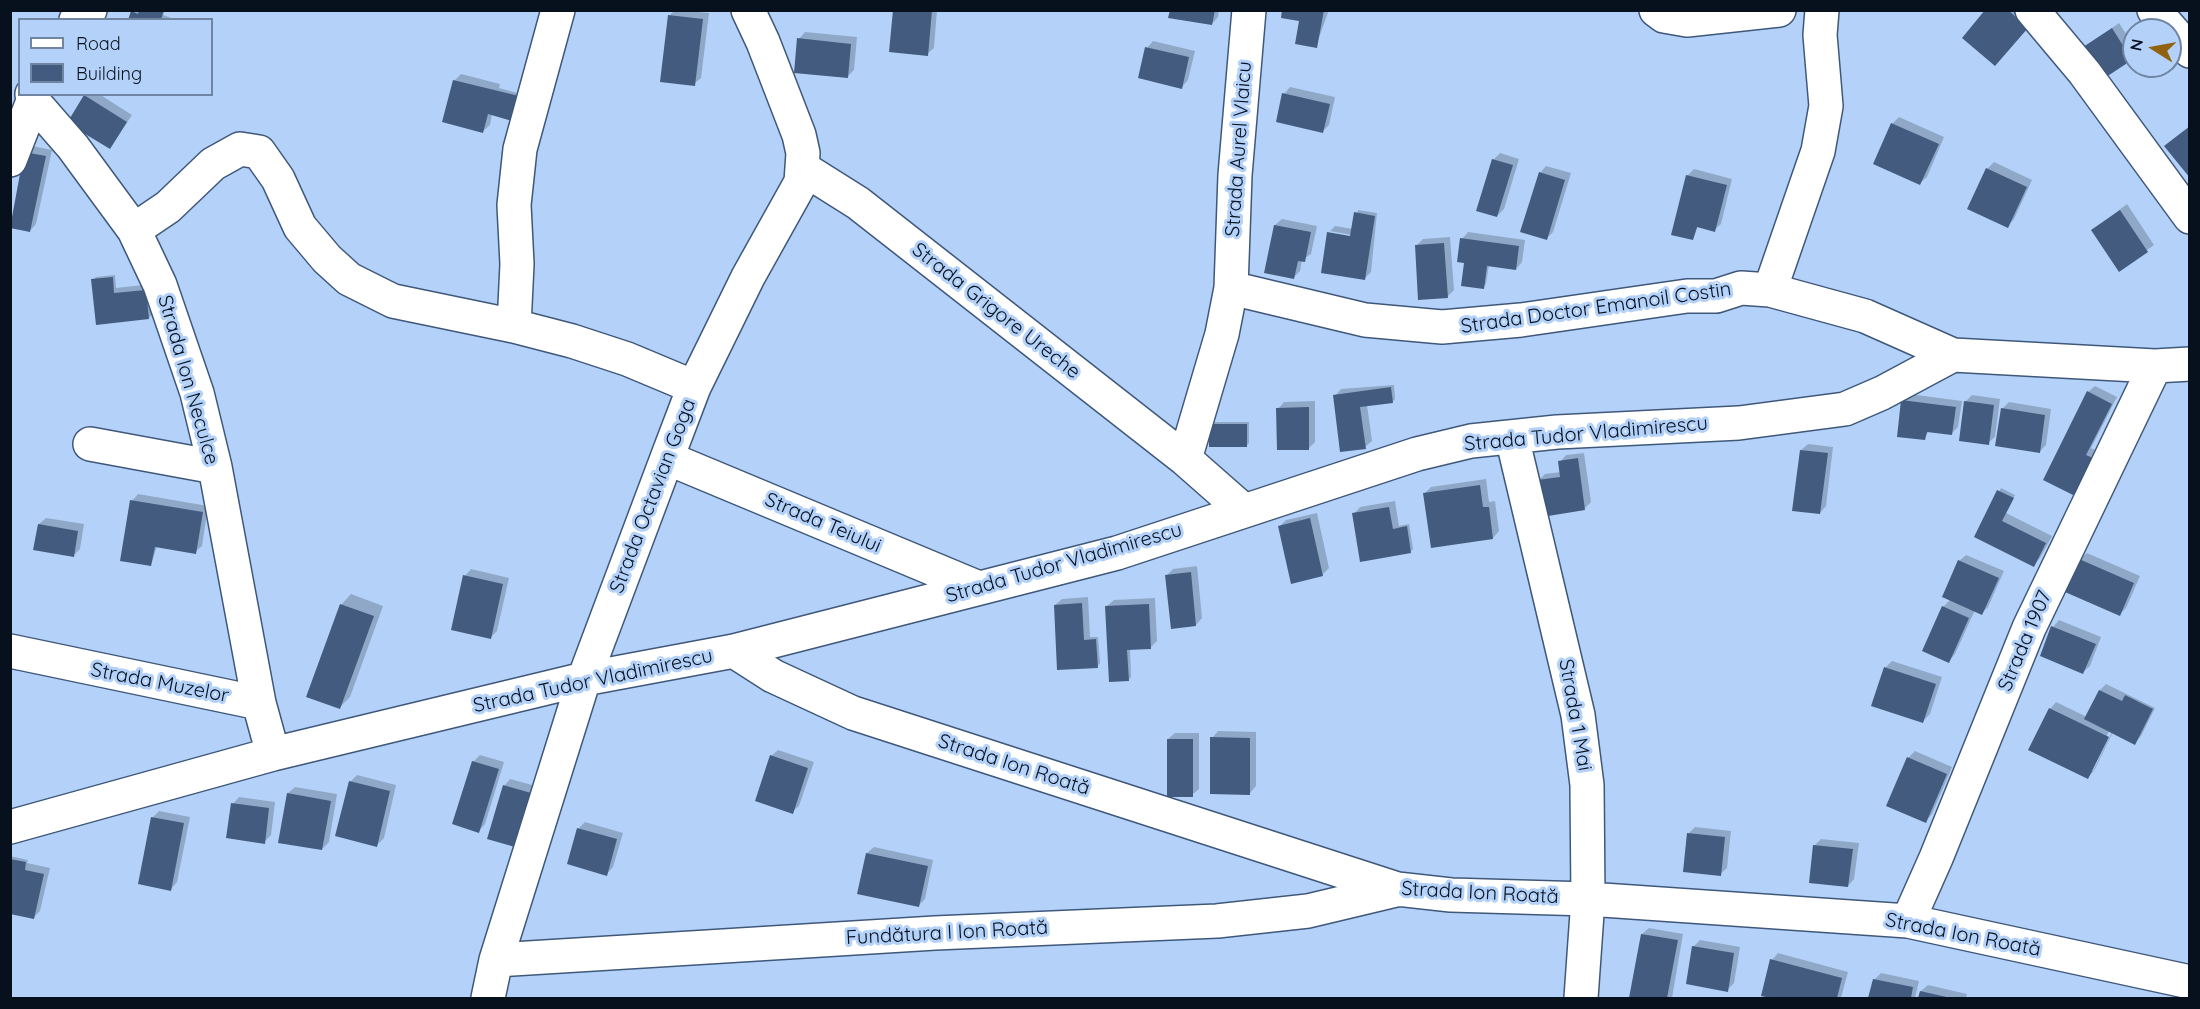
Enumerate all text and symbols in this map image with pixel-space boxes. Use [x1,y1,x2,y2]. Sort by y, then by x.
legend [18,18,213,96]
north arrow [2122,18,2182,78]
text: Road [76,32,121,55]
text: N [2125,37,2147,53]
street label: Strada Aurel Vlaicu [1221,60,1257,238]
text: Building [76,62,142,85]
street label: Strada Grigore Ureche [907,238,1085,384]
street label: Strada Doctor Emanoil Costin [1459,277,1733,339]
street label: Strada Ion Neculce [152,293,224,467]
street label: Strada Octavian Goga [605,395,701,597]
street label: Strada Tudor Vladimirescu [1463,411,1709,457]
street label: Strada Teiului [761,488,885,558]
street label: Strada Tudor Vladimirescu [943,518,1185,608]
street label: Strada 1907 [1993,587,2057,695]
street label: Strada Tudor Vladimirescu [471,644,715,718]
street label: Strada 1 Mai [1553,657,1597,773]
street label: Strada Muzelor [89,658,231,708]
street label: Strada Ion Roată [935,729,1093,801]
street label: Strada Ion Roată [1401,877,1559,909]
street label: Strada Ion Roată [1883,908,2043,962]
street label: Fundătura I Ion Roată [845,916,1049,950]

